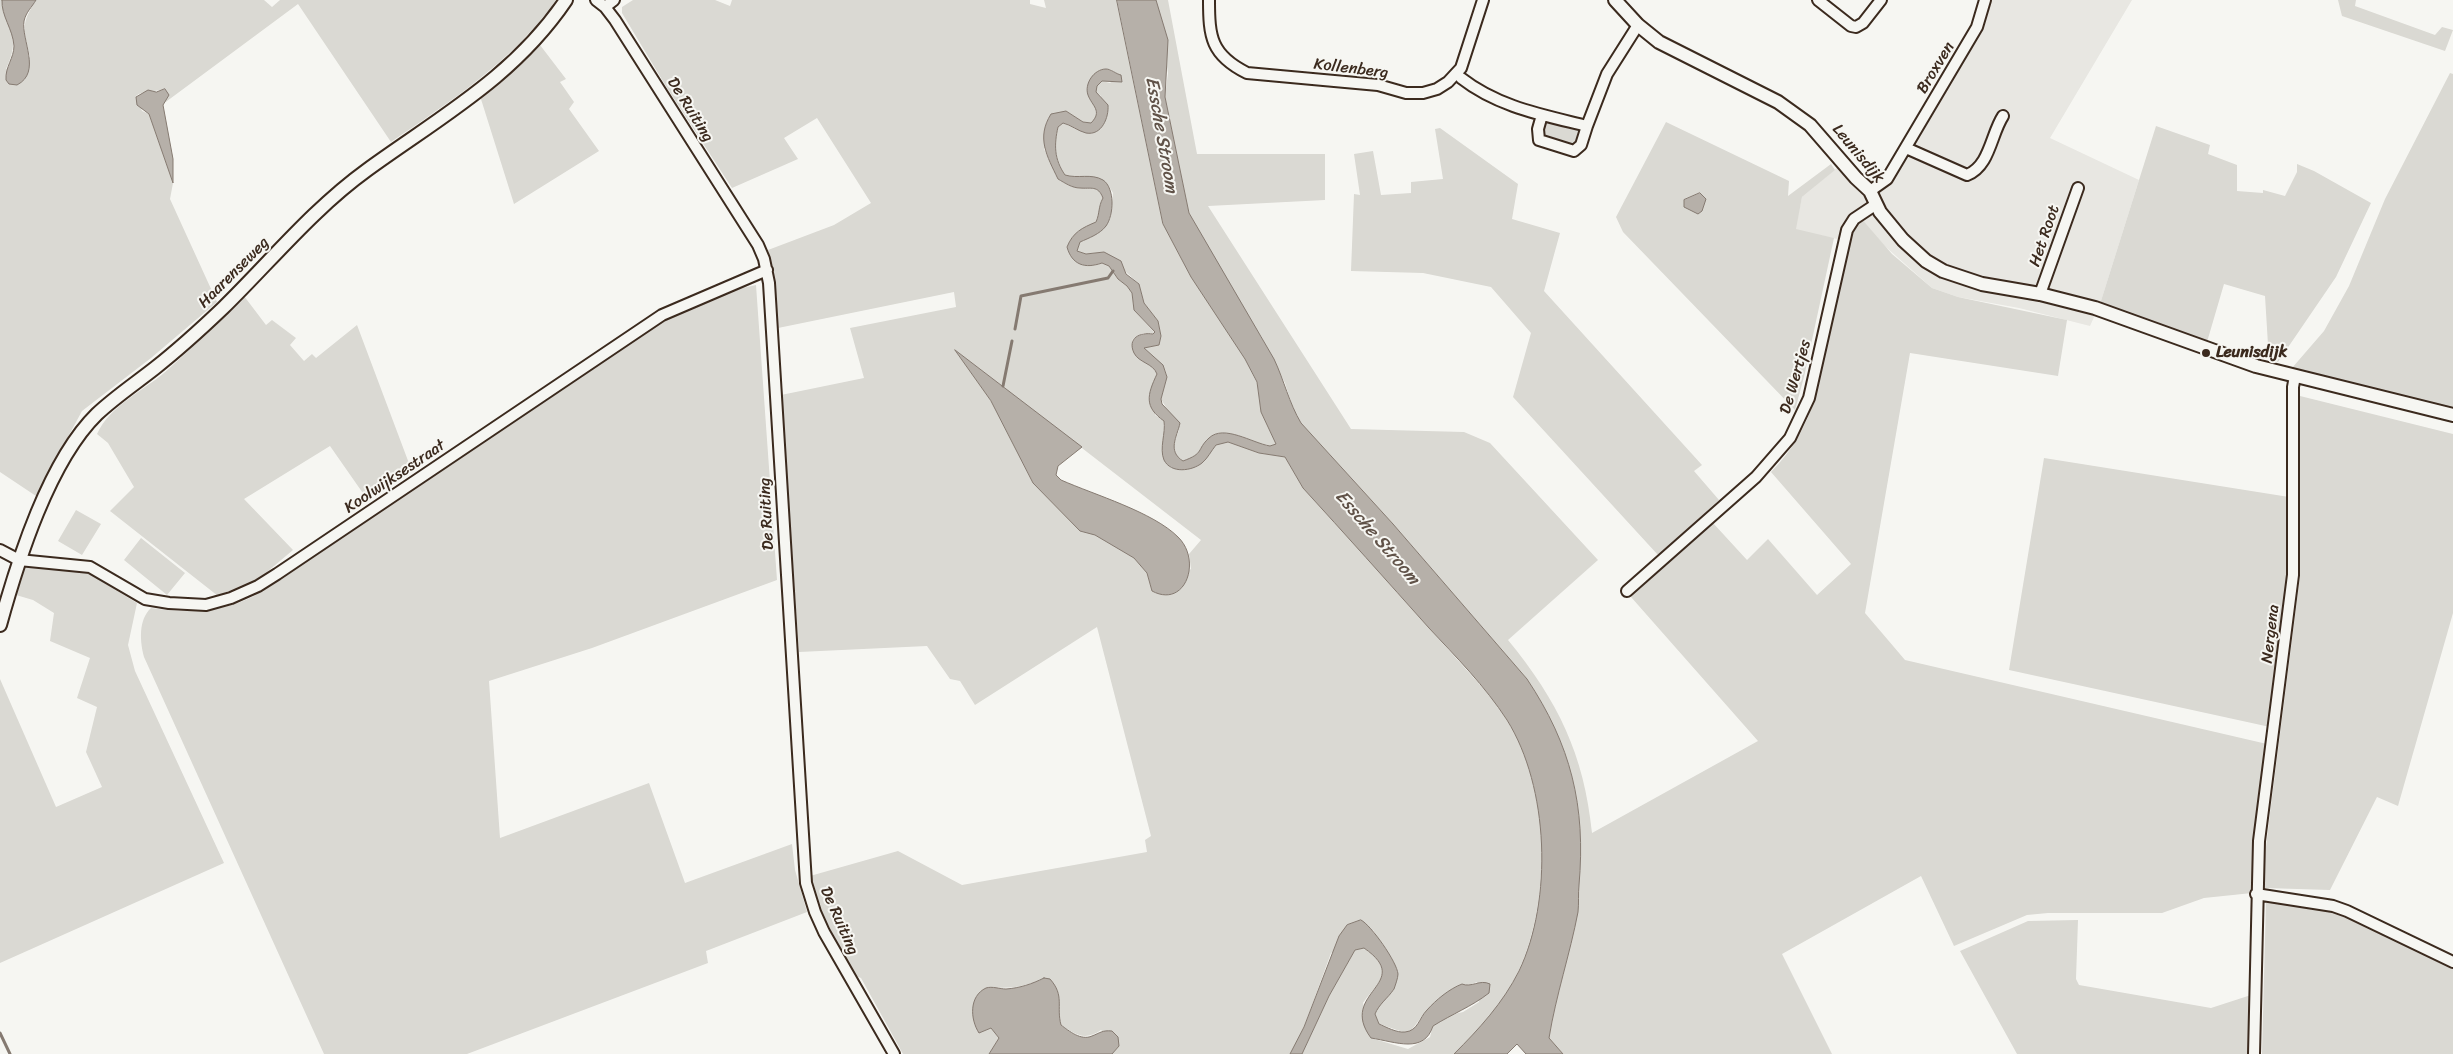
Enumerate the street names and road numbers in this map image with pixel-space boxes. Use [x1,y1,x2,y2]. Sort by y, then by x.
street label: Broxven [1913,39,1959,97]
street label: Kollenberg [1313,55,1389,83]
street label: De Ruiting [663,74,717,146]
street label: Leunisdijk [1828,121,1888,187]
street label: Het Root [2026,203,2064,269]
street label: Haarenseweg [195,234,273,312]
street label: De Wertjes [1776,338,1816,416]
street label: Koolwijksestraat [341,436,449,518]
street label: De Ruiting [756,477,778,551]
street label: Nergena [2258,604,2284,664]
street label: De Ruiting [815,884,863,958]

